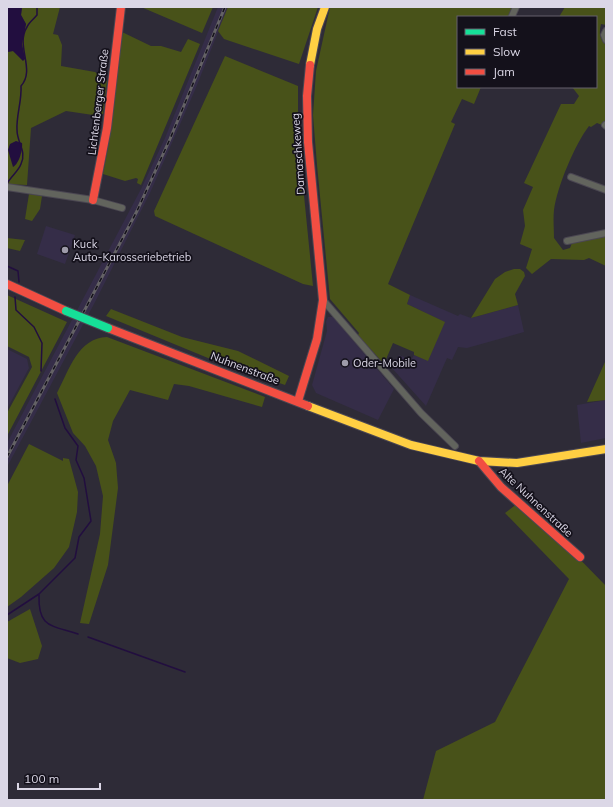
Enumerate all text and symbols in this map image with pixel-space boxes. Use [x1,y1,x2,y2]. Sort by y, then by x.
legend [457,16,597,88]
text: Fast [493,24,517,39]
text: Slow [493,44,521,59]
street label: Lichtenberger Straße [85,48,111,156]
text: Jam [493,64,515,79]
street label: Damaschkeweg [288,113,308,195]
place label: Kuck Auto-Karosseriebetrieb [73,237,192,264]
marker: Kuck Auto-Karosseriebetrieb [60,245,70,255]
street label: Nuhnenstraße [209,348,281,388]
place label: Oder-Mobile [353,356,416,370]
marker: Oder-Mobile [340,358,350,368]
street label: Alte Nuhnenstraße [496,464,576,540]
scale bar [18,765,100,791]
text: 100 m [24,771,59,786]

